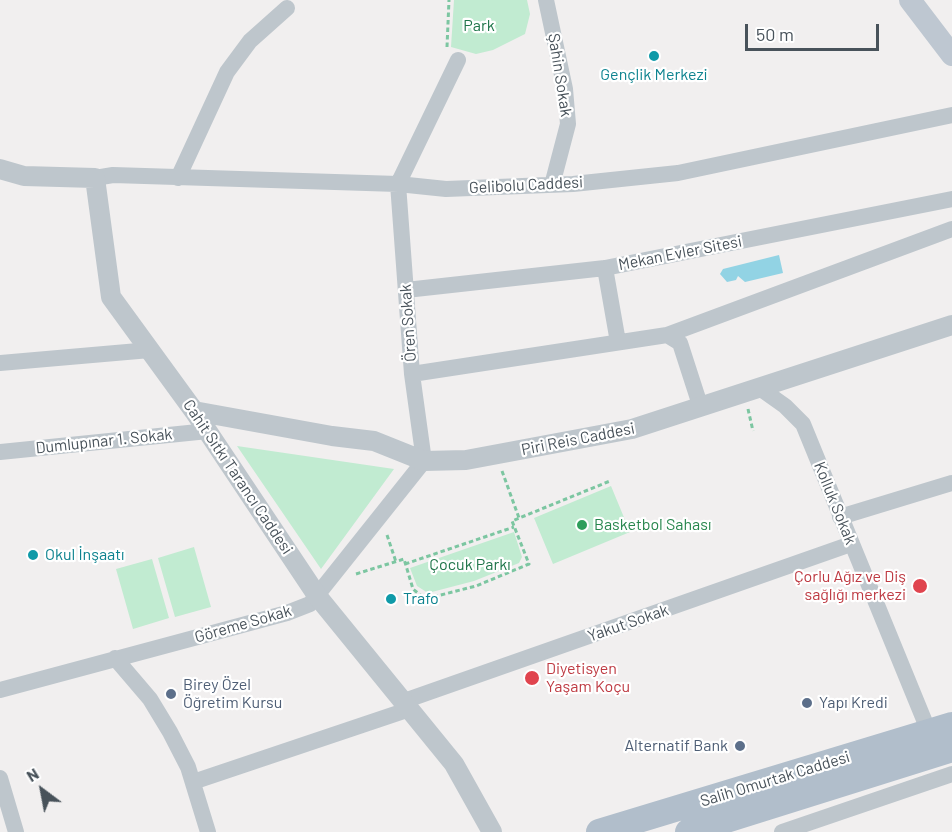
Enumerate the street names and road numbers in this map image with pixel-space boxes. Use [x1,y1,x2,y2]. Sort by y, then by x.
street label: Şahin Sokak [544,32,576,118]
street label: Gelibolu Caddesi [468,172,584,198]
street label: Mekan Evler Sitesi [617,232,743,274]
street label: Ören Sokak [396,283,420,363]
street label: Cahit Sıtkı Tarancı Caddesi [179,396,297,558]
street label: Piri Reis Caddesi [520,419,636,459]
street label: Dumlupınar 1. Sokak [35,424,173,458]
street label: Kolluk Sokak [810,459,860,547]
street label: Yakut Sokak [585,600,671,646]
street label: Göreme Sokak [192,601,294,647]
street label: Salih Omurtak Caddesi [698,747,852,811]

